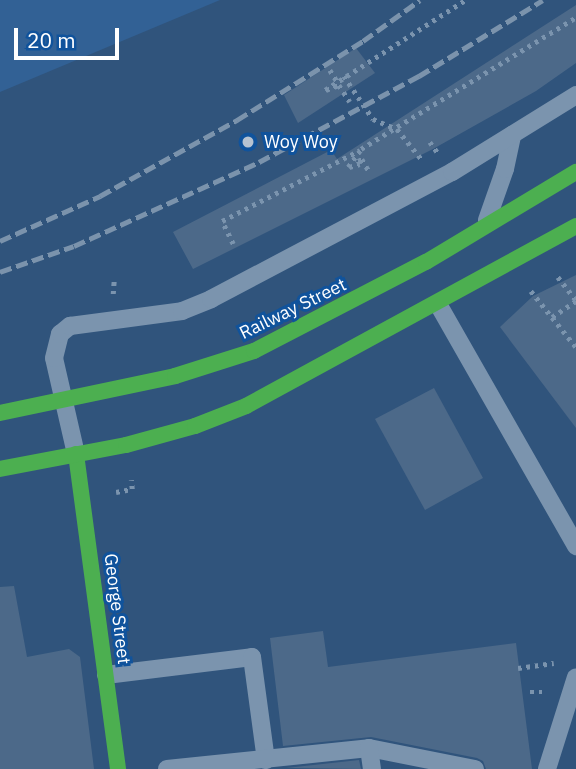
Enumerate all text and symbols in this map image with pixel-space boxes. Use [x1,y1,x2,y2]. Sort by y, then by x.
scale bar [18,14,122,58]
text: 20 m [27,26,76,54]
place label: Woy Woy [264,131,338,153]
marker: Woy Woy [238,132,258,152]
street label: Railway Street [236,274,350,344]
street label: George Street [99,552,135,666]

